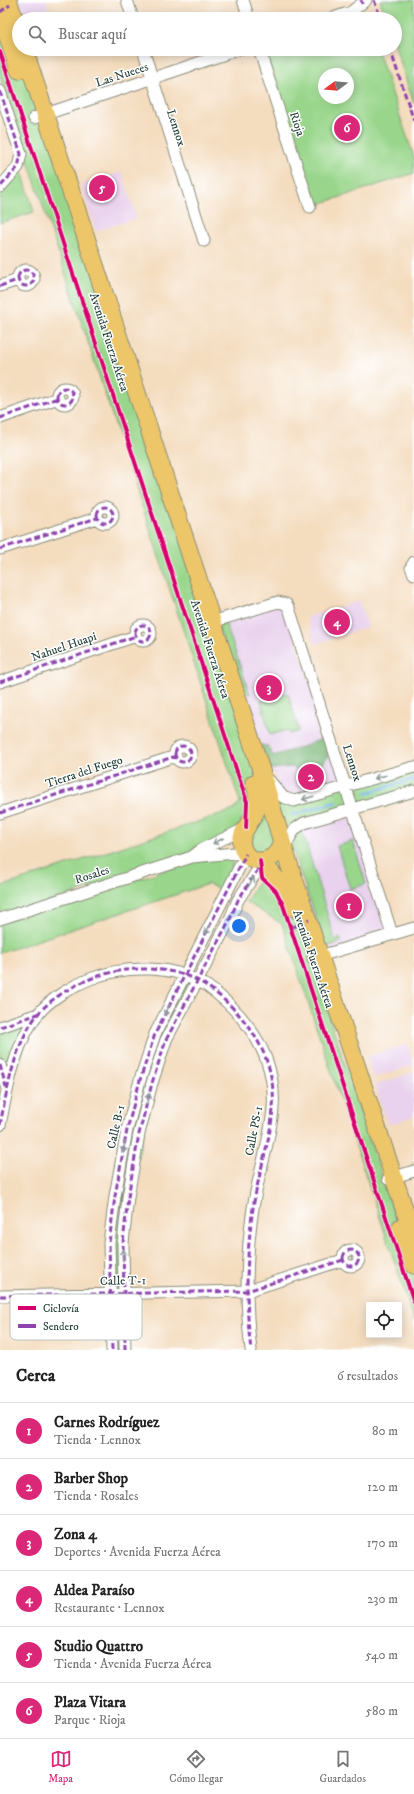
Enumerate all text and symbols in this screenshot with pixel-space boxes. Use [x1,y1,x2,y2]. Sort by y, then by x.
search box [12,12,402,56]
icon: search [26,23,48,45]
text: Buscar aquí [58,25,126,44]
street label: Las Nueces [94,59,150,91]
north arrow [318,68,354,104]
street label: Lennox [163,108,189,148]
street label: Rioja [286,110,308,139]
pin: 6 [334,113,360,143]
pin: 5 [89,173,115,203]
street label: Avenida Fuerza Aérea [86,291,132,394]
street label: Avenida Fuerza Aérea [187,598,233,701]
pin: 4 [324,607,350,637]
street label: Nahuel Huapi [30,629,98,665]
pin: 3 [256,673,282,703]
street label: Lennox [339,743,365,783]
street label: Tierra del Fuego [43,752,125,792]
pin: 2 [298,762,324,792]
one-way arrow [374,774,387,781]
one-way arrow [302,795,315,802]
one-way arrow [212,838,224,845]
street label: Rosales [73,862,111,888]
one-way arrow [247,876,255,888]
pin: 1 [336,891,362,921]
street label: Avenida Fuerza Aérea [289,908,337,1011]
your location [229,916,249,936]
one-way arrow [204,923,212,935]
one-way arrow [163,1004,170,1016]
one-way arrow [144,1093,152,1106]
street label: Calle B-1 [104,1104,128,1150]
street label: Calle PS-1 [242,1105,266,1157]
one-way arrow [120,1140,128,1153]
one-way arrow [119,1249,127,1262]
street label: Calle T-1 [100,1273,146,1289]
legend [10,1294,142,1340]
text: Ciclovía [43,1302,79,1316]
map controls [366,1302,402,1338]
button: locate [366,1302,402,1338]
text: Sendero [43,1320,79,1334]
text: Cerca [16,1365,55,1387]
text: 6 resultados [337,1368,398,1384]
text: Carnes Rodríguez [54,1413,160,1432]
text: 1 [27,1423,31,1439]
text: 80 m [372,1423,398,1439]
text: Tienda · Lennox [54,1432,141,1448]
text: Barber Shop [54,1469,128,1488]
text: 2 [26,1479,32,1495]
text: 120 m [367,1479,398,1495]
text: Tienda · Rosales [54,1488,138,1504]
text: Zona 4 [54,1525,97,1544]
text: 3 [27,1535,31,1551]
text: 170 m [367,1535,398,1551]
text: Deportes · Avenida Fuerza Aérea [54,1544,221,1560]
text: Aldea Paraíso [54,1581,135,1600]
text: 4 [25,1591,33,1607]
text: 230 m [367,1591,398,1607]
text: Restaurante · Lennox [54,1600,165,1616]
text: Studio Quattro [54,1637,143,1656]
text: 5 [26,1647,32,1663]
text: 540 m [365,1647,398,1663]
text: Tienda · Avenida Fuerza Aérea [54,1656,211,1672]
text: Plaza Vitara [54,1693,126,1712]
text: 6 [26,1703,32,1719]
text: 580 m [366,1703,398,1719]
text: Parque · Rioja [54,1712,126,1728]
tab: Mapa [48,1748,73,1786]
tab: Cómo llegar [169,1748,223,1786]
tab: Guardados [319,1748,366,1786]

